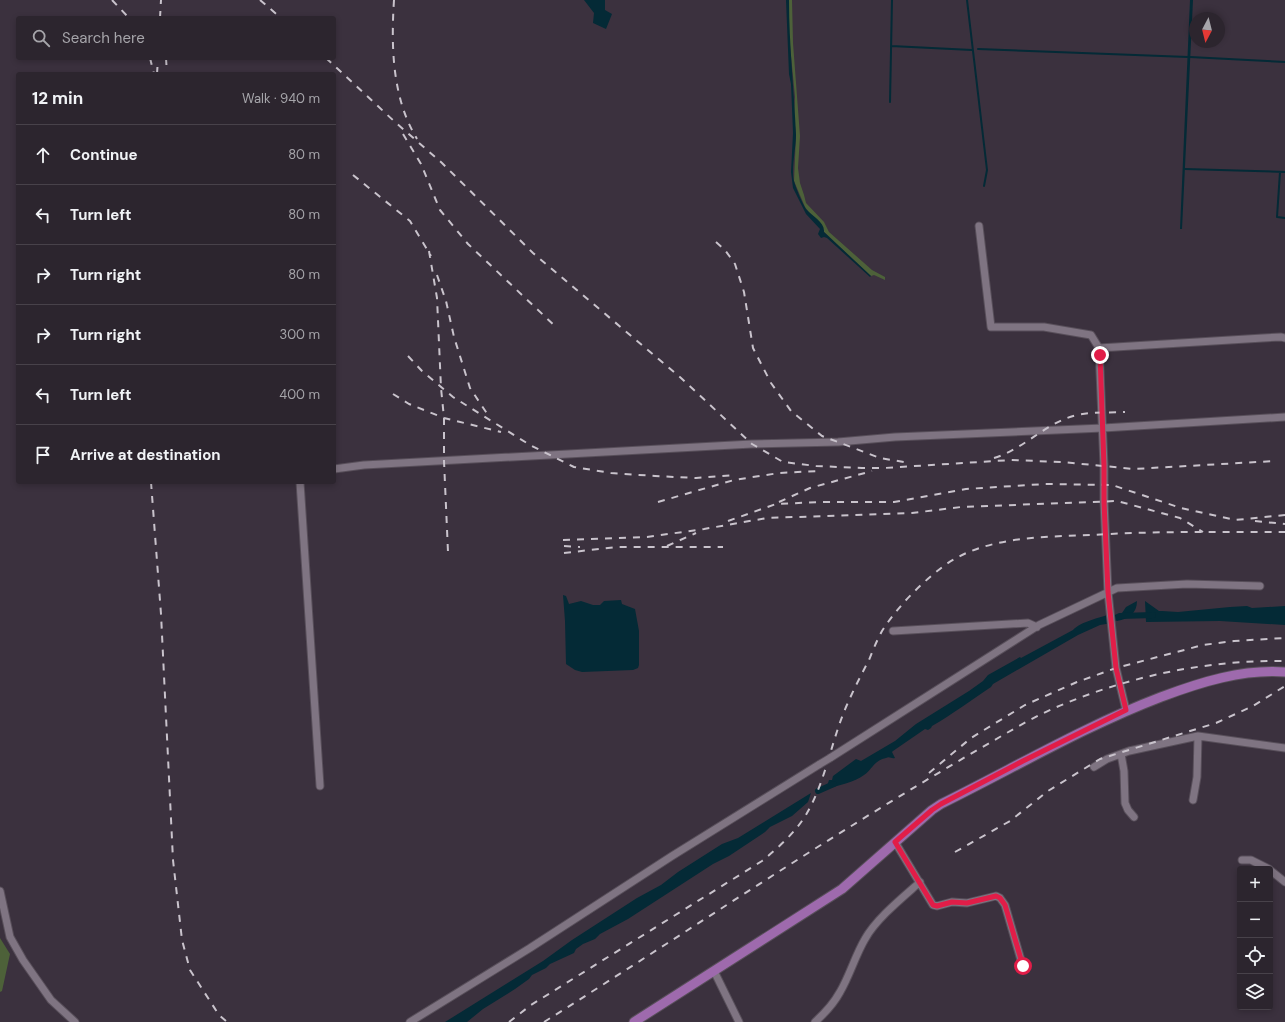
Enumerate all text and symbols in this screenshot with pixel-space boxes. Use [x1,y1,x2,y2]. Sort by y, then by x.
north arrow [1189,12,1225,48]
search box [16,16,336,60]
icon: search [30,27,52,49]
text: Search here [62,28,145,48]
text: 12 min [32,87,83,109]
text: Walk · 940 m [242,90,320,107]
icon: ahead [32,144,54,166]
text: Continue [70,145,138,165]
text: 80 m [288,146,320,163]
icon: left [32,204,54,226]
text: Turn left [70,205,131,225]
text: 80 m [288,206,320,223]
icon: right [32,264,54,286]
text: Turn right [70,265,141,285]
text: 80 m [288,266,320,283]
icon: right [32,324,54,346]
text: Turn right [70,325,141,345]
text: 300 m [279,326,320,343]
route end [1091,346,1109,364]
icon: left [32,384,54,406]
text: Turn left [70,385,131,405]
text: 400 m [279,386,320,403]
icon: arrive [32,444,54,466]
text: Arrive at destination [70,445,221,465]
map controls [1237,866,1273,1010]
button: + [1237,866,1273,902]
button: − [1237,902,1273,938]
button: locate [1237,938,1273,974]
route start [1014,957,1032,975]
button: layers [1237,974,1273,1010]

